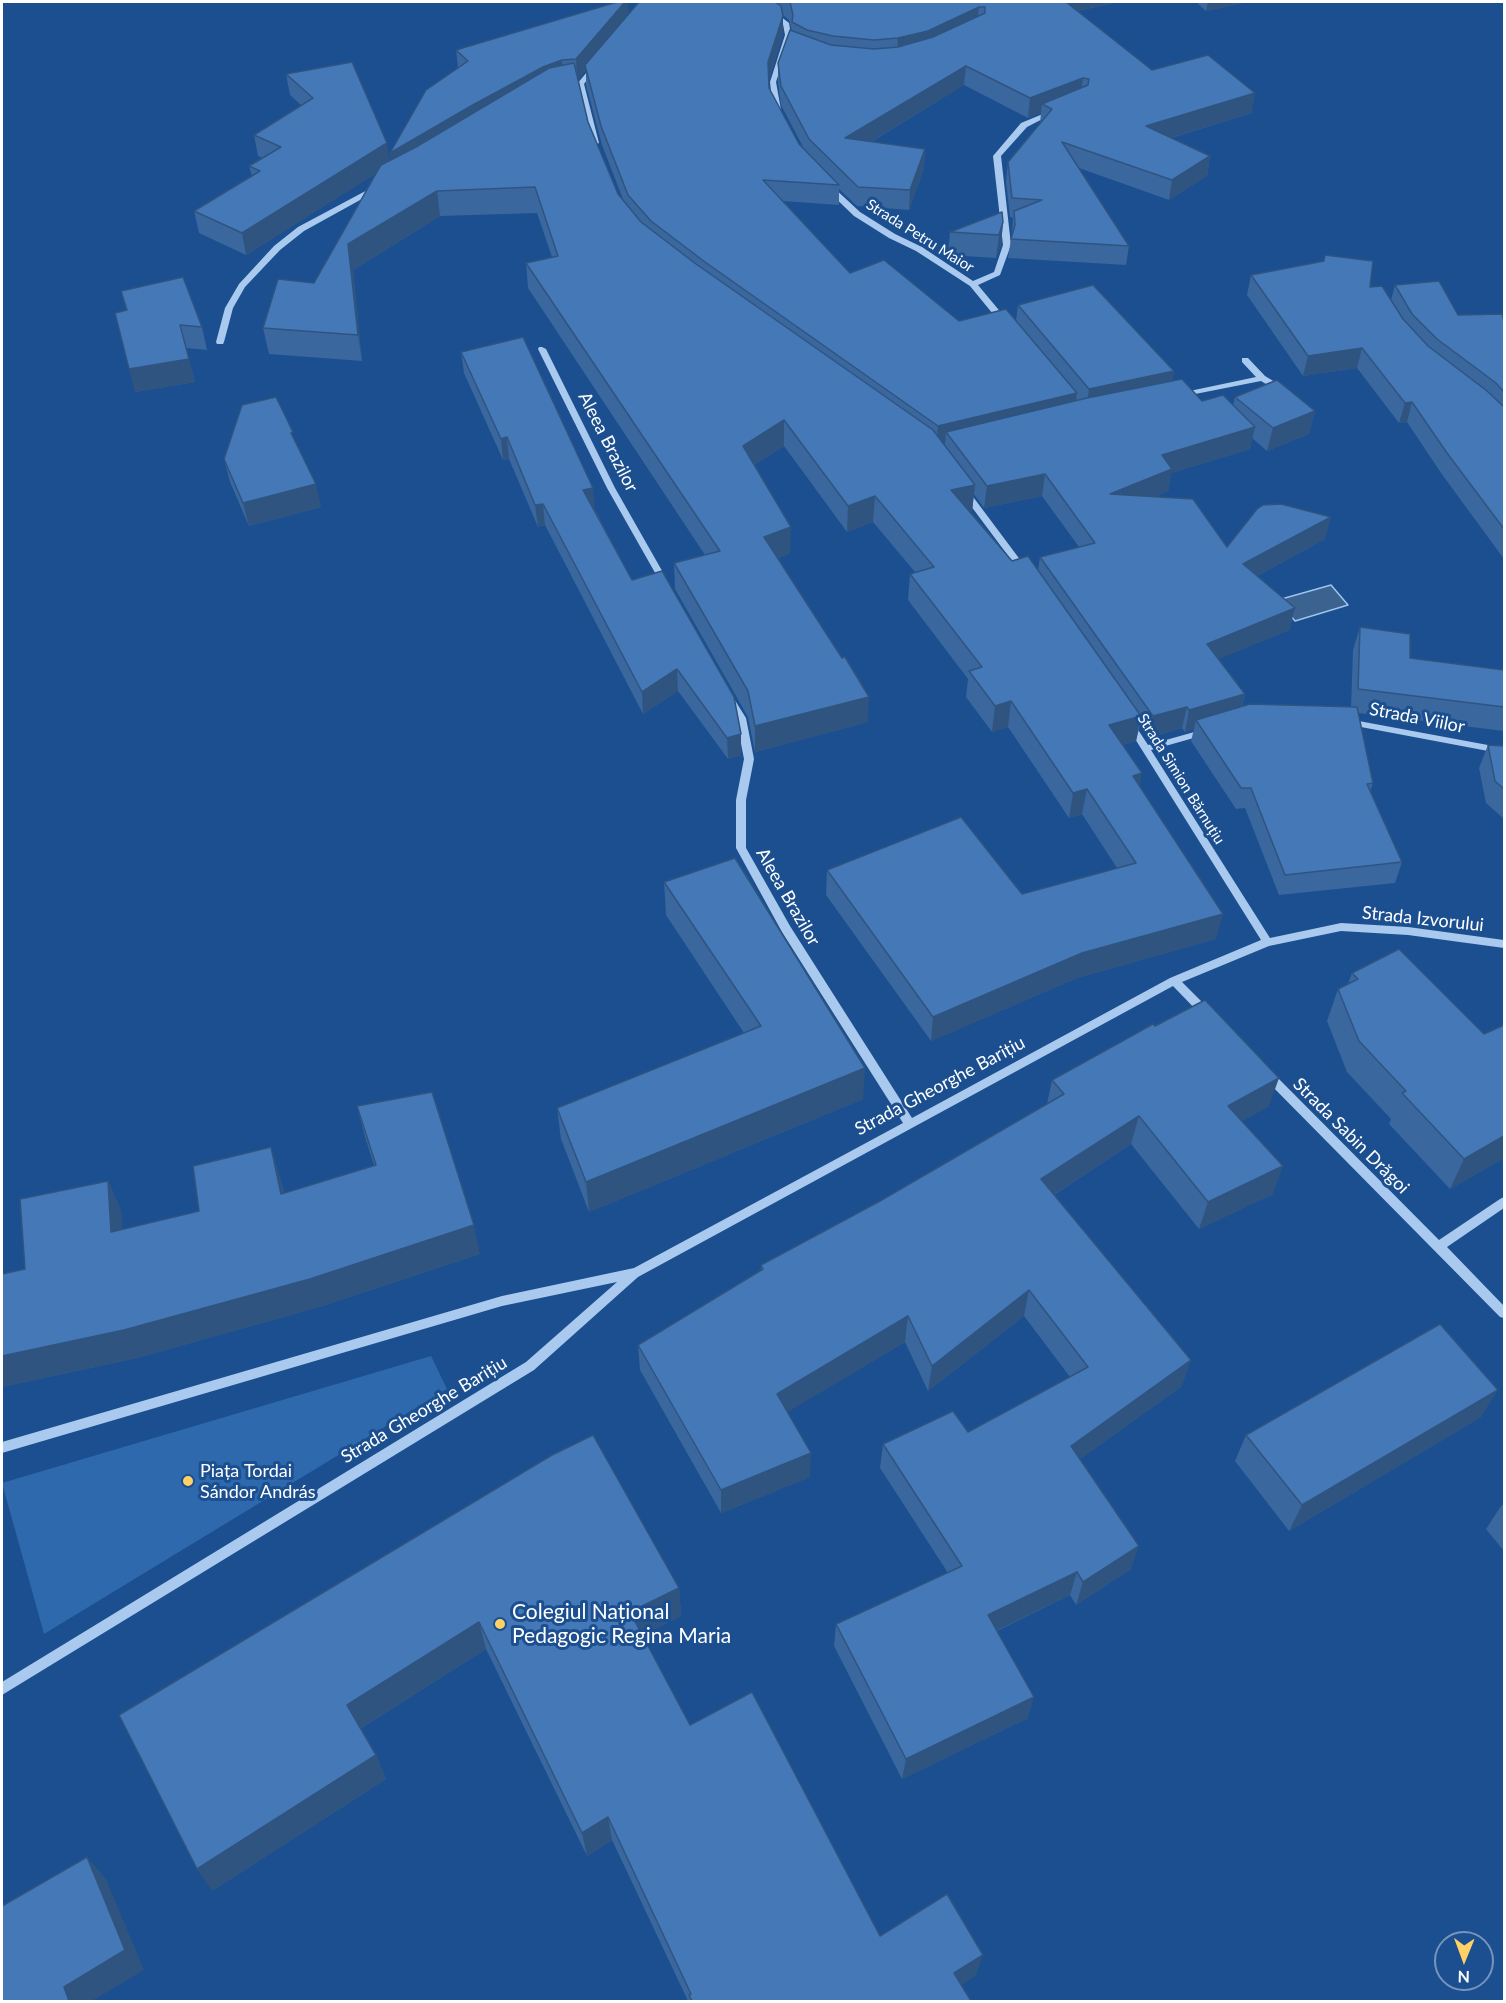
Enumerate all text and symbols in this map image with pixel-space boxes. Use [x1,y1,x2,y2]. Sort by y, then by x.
street label: Strada Petru Maior [863,196,977,276]
street label: Aleea Brazilor [574,388,642,496]
street label: Strada Viilor [1368,698,1466,738]
street label: Strada Simion Bărnuțiu [1133,710,1229,848]
street label: Aleea Brazilor [751,844,825,950]
street label: Strada Izvorului [1361,902,1485,936]
street label: Strada Gheorghe Barițiu [851,1032,1029,1140]
street label: Strada Sabin Drăgoi [1289,1074,1413,1198]
street label: Strada Gheorghe Barițiu [337,1352,511,1468]
place label: Piața Tordai Sándor András [200,1460,315,1502]
marker: Piața Tordai Sándor András [181,1474,195,1488]
place label: Colegiul Național Pedagogic Regina Maria [512,1599,731,1649]
marker: Colegiul Național Pedagogic Regina Maria [493,1617,507,1631]
north arrow [1434,1931,1494,1991]
text: N [1457,1968,1470,1987]

